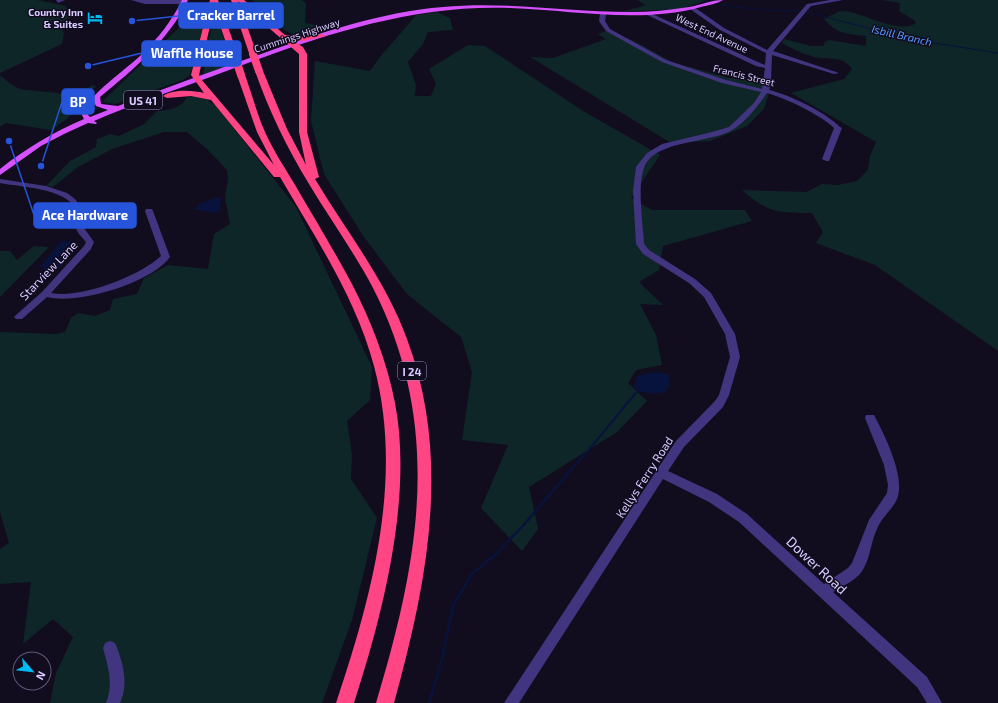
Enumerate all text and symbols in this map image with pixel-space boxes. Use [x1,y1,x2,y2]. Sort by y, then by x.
callout: Cracker Barrel [179,3,283,28]
place label: Country Inn & Suites [28,6,83,30]
text: Cracker Barrel [187,7,276,23]
hotel icon: Country Inn & Suites [86,9,104,27]
street label: West End Avenue [674,11,750,55]
street label: Cummings Highway [253,15,342,55]
water label: Isbill Branch [871,22,933,48]
callout: Waffle House [142,41,241,66]
text: Waffle House [151,45,233,61]
street label: Francis Street [712,62,776,88]
callout: BP [62,89,94,114]
road number: US 41 [124,91,162,109]
text: BP [70,94,86,110]
callout: Ace Hardware [34,203,136,228]
text: Ace Hardware [42,207,128,223]
street label: Starview Lane [16,237,80,303]
road number: I 24 [398,362,426,380]
street label: Kellys Ferry Road [613,434,675,520]
street label: Dower Road [783,533,851,597]
north arrow [12,651,52,691]
text: N [34,669,49,683]

